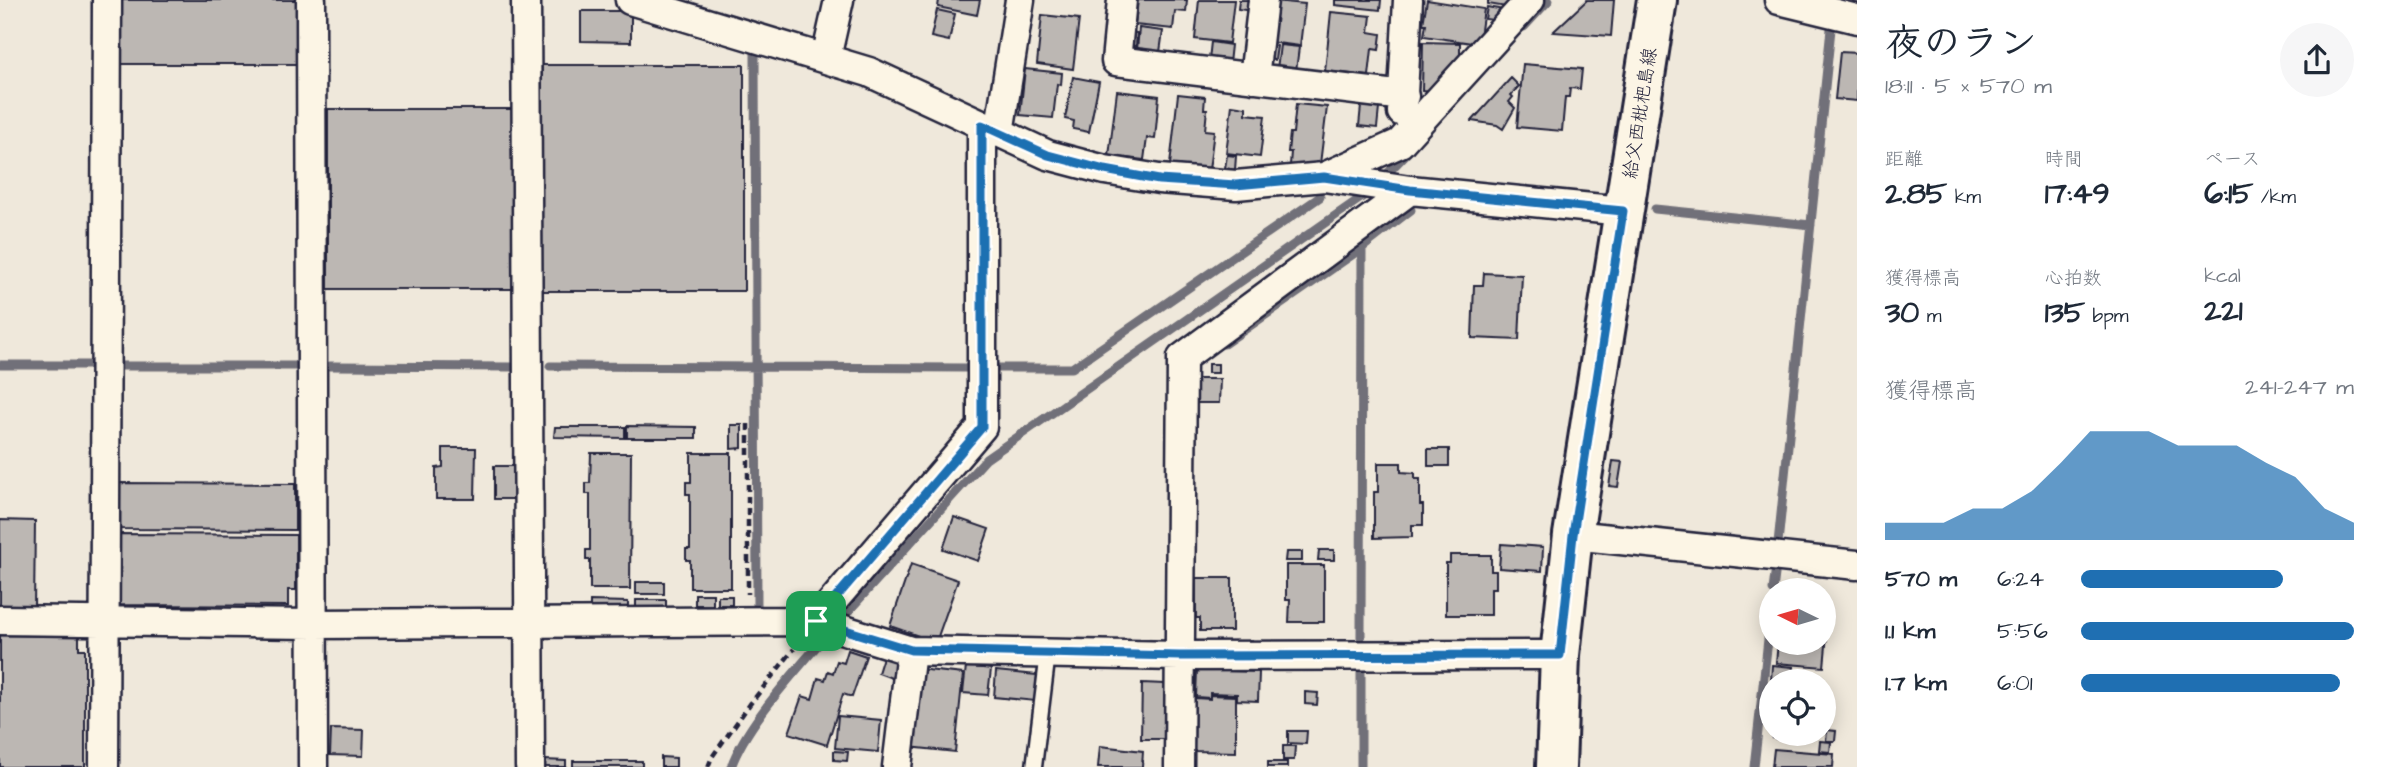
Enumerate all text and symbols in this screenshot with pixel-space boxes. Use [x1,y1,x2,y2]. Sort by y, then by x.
text: 夜のラン [1885,18,2037,70]
button: share [2280,23,2354,97]
street label: 給父西枇杷島線 [1617,45,1664,181]
text: 18:11 · 5 × 570 m [1885,70,2052,102]
text: 距離 [1885,146,1923,173]
text: 時間 [2045,146,2083,173]
text: ペース [2204,146,2260,173]
text: 2.85 [1885,173,1947,215]
text: 17:49 [2045,173,2109,215]
text: 6:15 [2204,173,2253,215]
text: km [1947,184,1981,211]
text: /km [2253,184,2296,211]
text: kcal [2204,263,2241,290]
text: 獲得標高 [1885,265,1961,292]
text: 心拍数 [2045,265,2102,292]
text: 221 [2204,290,2243,332]
text: 30 [1885,292,1919,334]
text: 135 [2045,292,2085,334]
text: m [1919,303,1942,330]
text: bpm [2085,303,2129,330]
text: 241–247 m [2245,371,2354,403]
text: 獲得標高 [1885,375,1977,407]
text: 570 m [1885,563,1957,595]
text: 6:24 [1997,563,2044,595]
north arrow [1759,578,1836,654]
map controls [1759,578,1836,746]
pin [786,591,846,651]
icon: arrive [797,602,835,640]
text: 1.1 km [1885,615,1935,647]
text: 5:56 [1997,615,2048,647]
text: 1.7 km [1885,667,1947,699]
text: 6:01 [1997,667,2033,699]
button: locate [1759,669,1836,746]

